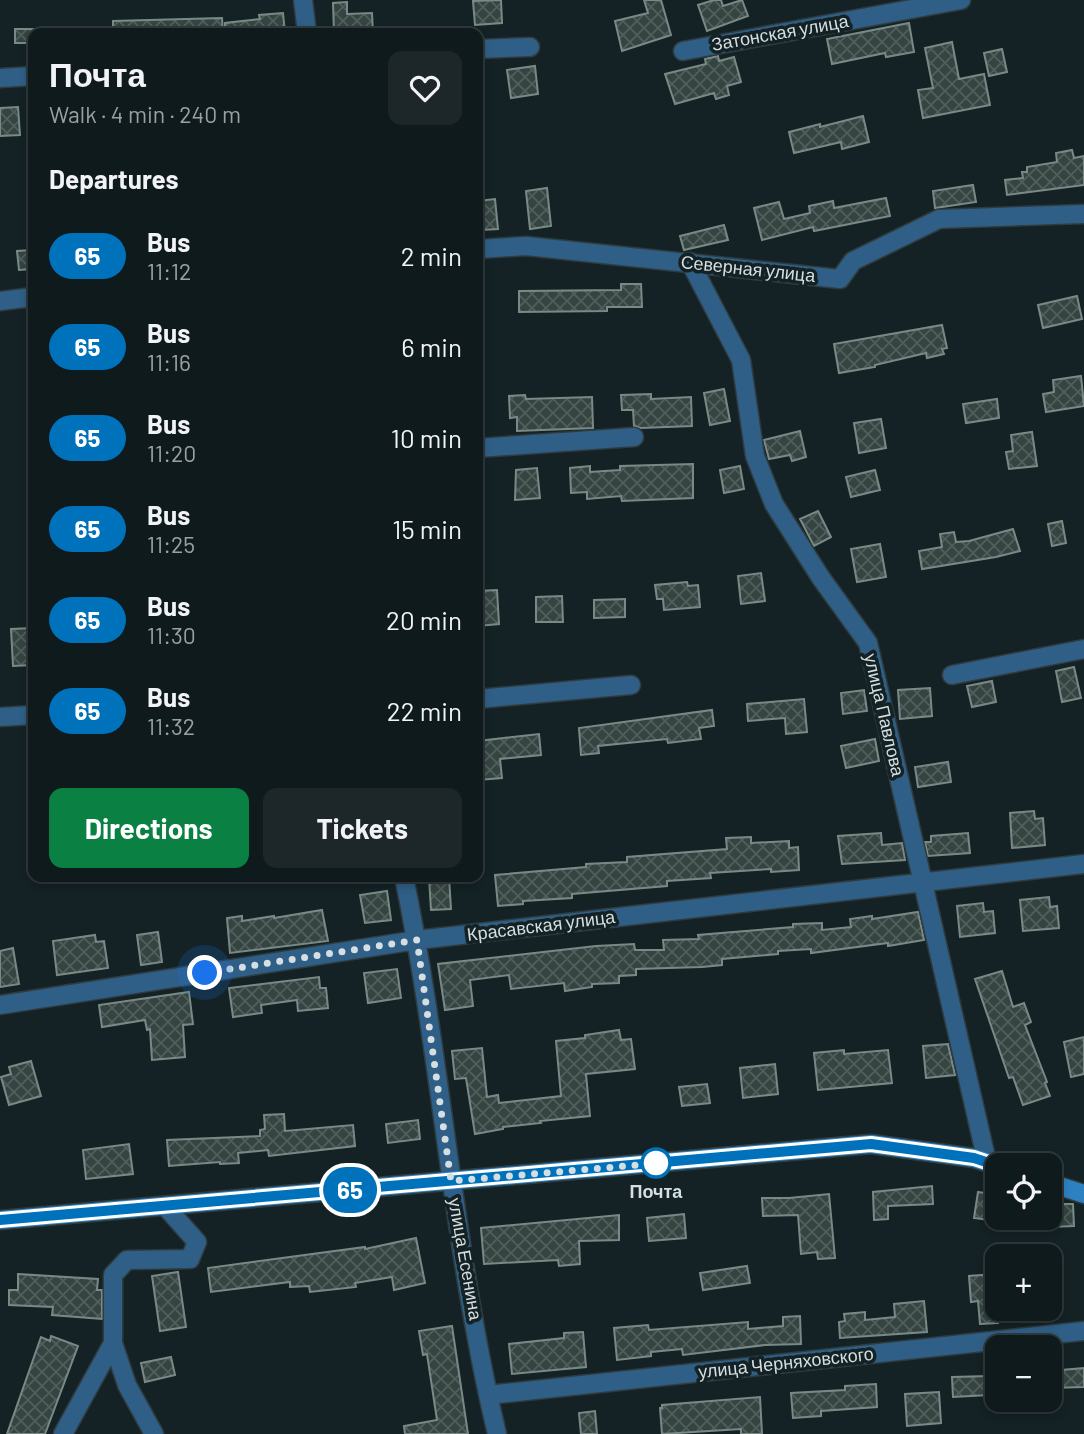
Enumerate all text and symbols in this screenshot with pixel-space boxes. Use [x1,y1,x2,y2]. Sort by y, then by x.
street label: Затонская улица [710,9,851,55]
button: heart [388,51,462,125]
text: Почта [49,54,146,94]
text: Walk · 4 min · 240 m [49,100,241,128]
text: Departures [49,163,179,194]
text: Bus [147,226,190,257]
text: 2 min [401,240,462,271]
text: 65 [75,241,100,270]
street label: Северная улица [680,250,817,286]
text: 11:12 [147,257,191,285]
text: Bus [147,317,190,348]
text: 6 min [401,331,462,362]
text: 65 [75,332,100,361]
text: 11:16 [147,348,191,376]
text: Bus [147,408,190,439]
text: 10 min [391,422,462,453]
text: 65 [75,423,100,452]
text: 11:20 [147,439,196,467]
text: Bus [147,499,190,530]
text: 15 min [392,513,462,544]
text: 65 [75,514,100,543]
text: 11:25 [147,530,195,558]
text: Bus [147,590,190,621]
text: 20 min [386,604,462,635]
text: 65 [75,605,100,634]
text: 11:30 [147,621,196,649]
street label: улица Павлова [860,651,910,779]
text: Bus [147,681,190,712]
text: 22 min [387,695,462,726]
text: 65 [75,696,100,725]
text: 11:32 [147,712,195,740]
button: Directions [49,788,249,868]
button: Tickets [263,788,462,868]
street label: Красавская улица [466,905,617,945]
your location [187,955,222,990]
marker: Почта [641,1148,671,1178]
map controls [985,1153,1062,1412]
button: locate [985,1153,1062,1230]
line badge: 65 [318,1167,382,1213]
text: 65 [337,1175,363,1204]
place label: Почта [630,1180,683,1202]
street label: улица Есенина [444,1196,488,1323]
button: + [985,1244,1062,1321]
button: − [985,1335,1062,1412]
street label: улица Черняховского [697,1342,875,1382]

